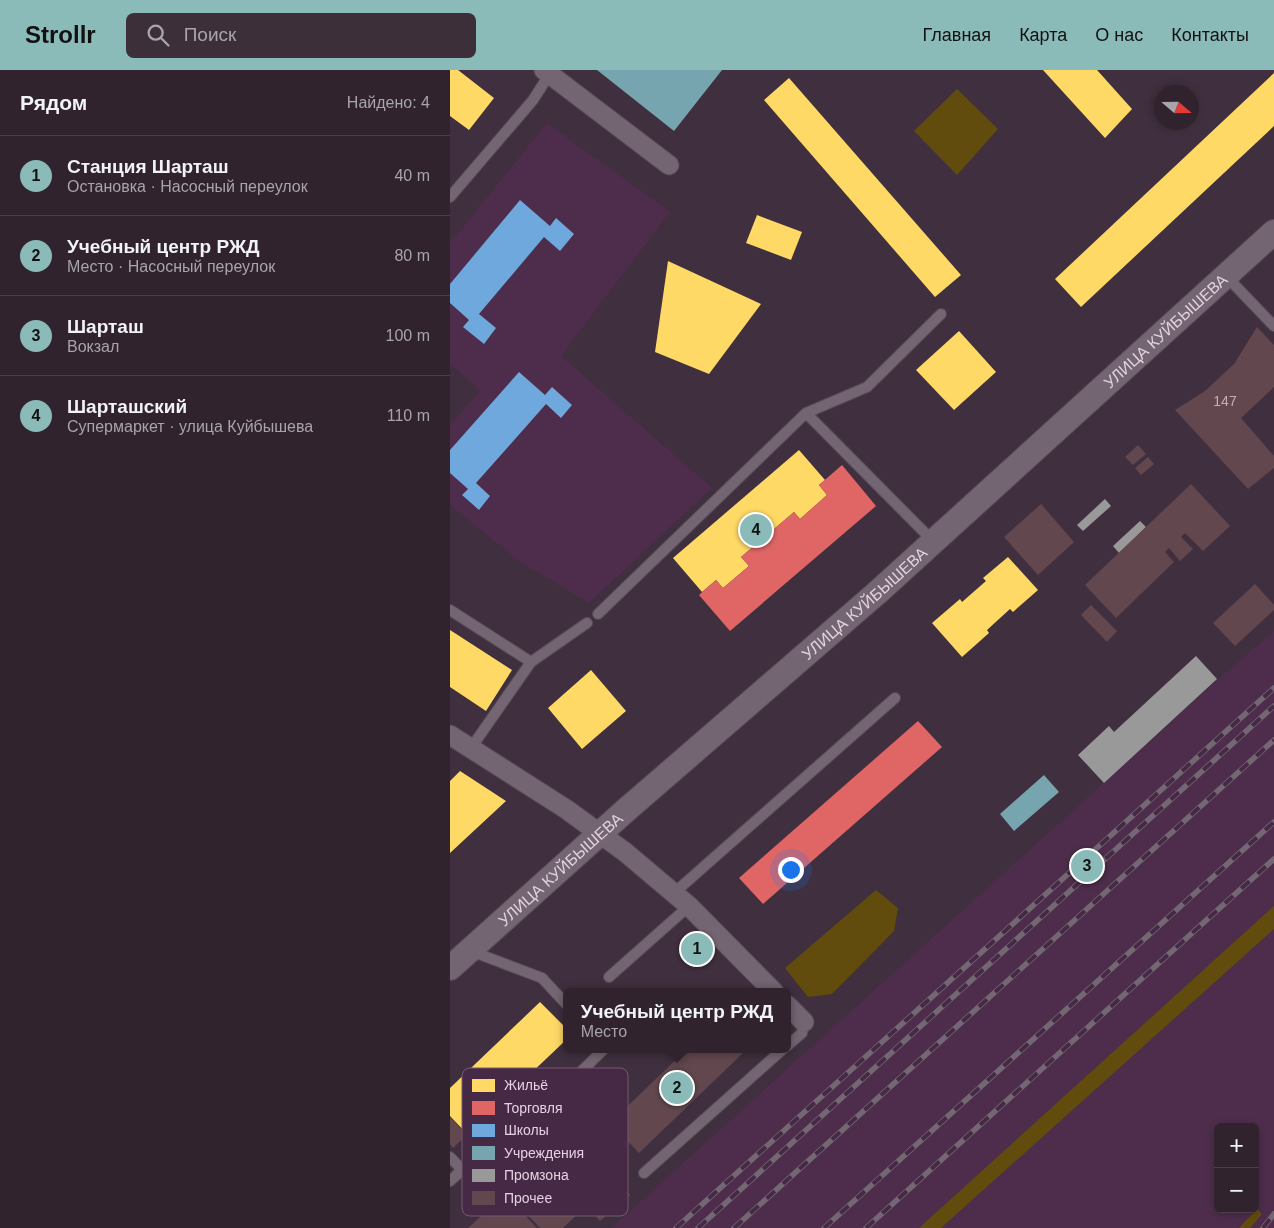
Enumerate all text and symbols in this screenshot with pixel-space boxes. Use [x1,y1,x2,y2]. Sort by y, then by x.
search box [126,13,476,58]
text: Strollr [25,21,96,48]
icon: search [144,21,172,49]
text: Поиск [184,24,236,45]
text: Главная [923,25,991,45]
text: Карта [1019,25,1067,45]
text: О нас [1095,25,1143,45]
text: Контакты [1171,25,1249,45]
north arrow [1154,85,1199,130]
text: Рядом [20,91,87,114]
text: Найдено: 4 [347,94,430,111]
text: Станция Шарташ [67,156,229,177]
text: 1 [32,167,40,184]
text: 40 m [394,167,430,184]
text: Остановка · Насосный переулок [67,178,308,195]
text: Учебный центр РЖД [67,236,260,257]
text: 2 [32,247,40,264]
text: 80 m [394,247,430,264]
text: Место · Насосный переулок [67,258,275,275]
street label: УЛИЦА КУЙБЫШЕВА [1100,270,1231,391]
text: Шарташ [67,316,144,337]
text: 3 [32,327,40,344]
text: 100 m [386,327,430,344]
text: Вокзал [67,338,119,355]
house number: 147 [1213,393,1237,409]
text: Шарташский [67,396,187,417]
text: 4 [32,407,40,424]
text: 110 m [387,407,430,424]
text: Супермаркет · улица Куйбышева [67,418,313,435]
pin: 4 [740,511,772,549]
street label: УЛИЦА КУЙБЫШЕВА [798,543,930,663]
street label: УЛИЦА КУЙБЫШЕВА [495,809,626,929]
pin: 3 [1071,847,1103,885]
your location [778,857,804,883]
pin: 1 [681,930,713,968]
popup [563,988,791,1053]
text: Учебный центр РЖД [581,1001,773,1022]
text: Место [581,1023,627,1040]
legend [462,1068,628,1216]
pin: 2 [661,1069,693,1107]
text: Жильё [504,1077,548,1093]
text: Торговля [504,1100,562,1116]
text: Школы [504,1122,549,1138]
map controls [1214,1123,1259,1213]
button: + [1214,1123,1259,1168]
text: Учреждения [504,1145,584,1161]
text: Промзона [504,1167,569,1183]
button: − [1214,1168,1259,1213]
text: Прочее [504,1190,552,1206]

